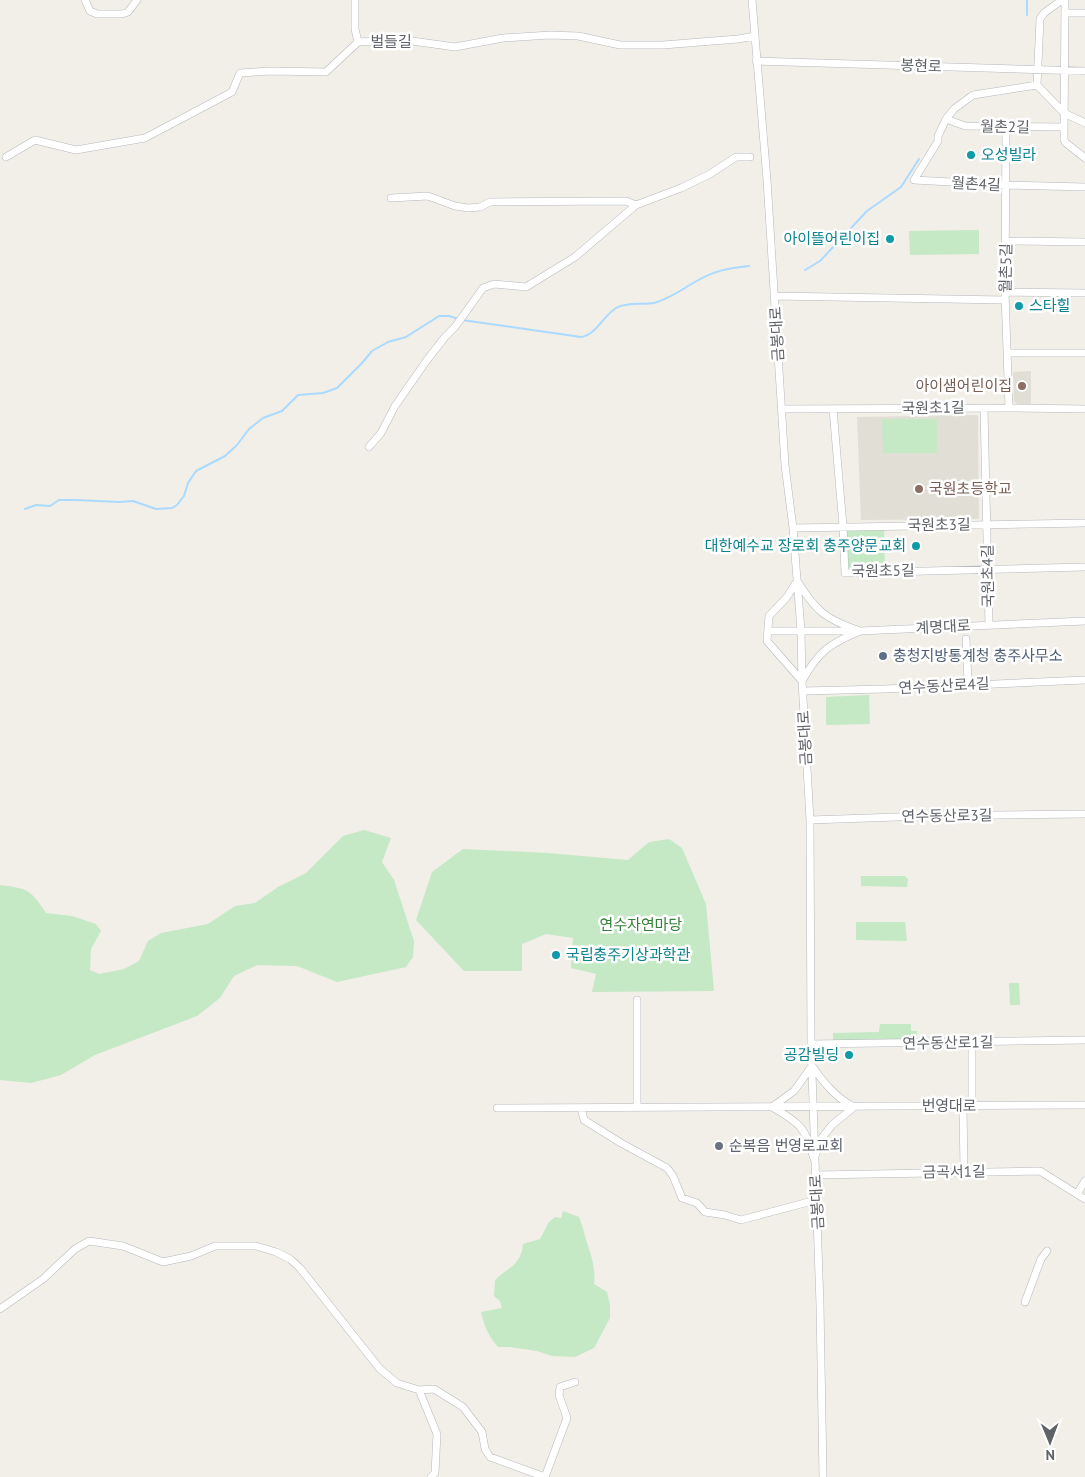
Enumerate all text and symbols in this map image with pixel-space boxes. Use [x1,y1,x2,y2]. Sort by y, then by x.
street label: 벌들길 [370,32,412,51]
street label: 봉현로 [900,55,942,76]
street label: 월촌2길 [980,117,1030,136]
place label: 오성빌라 [981,145,1036,164]
marker: 오성빌라 [965,149,977,161]
street label: 월촌4길 [951,173,1001,194]
place label: 아이뜰어린이집 [783,229,880,248]
marker: 아이뜰어린이집 [884,233,896,245]
street label: 월촌5길 [996,243,1015,293]
place label: 스타힐 [1029,296,1070,315]
marker: 스타힐 [1013,300,1025,312]
street label: 금봉대로 [766,306,787,362]
place label: 아이샘어린이집 [915,376,1012,395]
marker: 아이샘어린이집 [1016,380,1028,392]
street label: 국원초1길 [901,397,965,418]
place label: 국원초등학교 [929,479,1012,498]
marker: 국원초등학교 [913,483,925,495]
street label: 국원초3길 [907,514,971,535]
place label: 대한예수교 장로회 충주양문교회 [705,536,906,555]
marker: 대한예수교 장로회 충주양문교회 [910,540,922,552]
street label: 국원초4길 [977,544,998,608]
street label: 국원초5길 [851,560,915,581]
street label: 계명대로 [915,616,971,637]
place label: 충청지방통계청 충주사무소 [893,646,1063,665]
marker: 충청지방통계청 충주사무소 [877,650,889,662]
street label: 연수동산로4길 [898,674,990,697]
street label: 금봉대로 [794,710,815,766]
street label: 연수동산로3길 [901,805,993,826]
park label: 연수자연마당 [600,915,683,934]
place label: 국립충주기상과학관 [566,945,690,964]
marker: 국립충주기상과학관 [550,949,562,961]
street label: 연수동산로1길 [902,1032,994,1053]
place label: 공감빌딩 [784,1045,839,1064]
marker: 공감빌딩 [843,1049,855,1061]
street label: 번영대로 [921,1096,977,1115]
place label: 순복음 번영로교회 [729,1136,843,1155]
marker: 순복음 번영로교회 [713,1140,725,1152]
street label: 금곡서1길 [922,1161,986,1182]
street label: 금봉대로 [806,1174,827,1230]
north arrow [1025,1417,1075,1467]
text: N [1045,1446,1055,1464]

